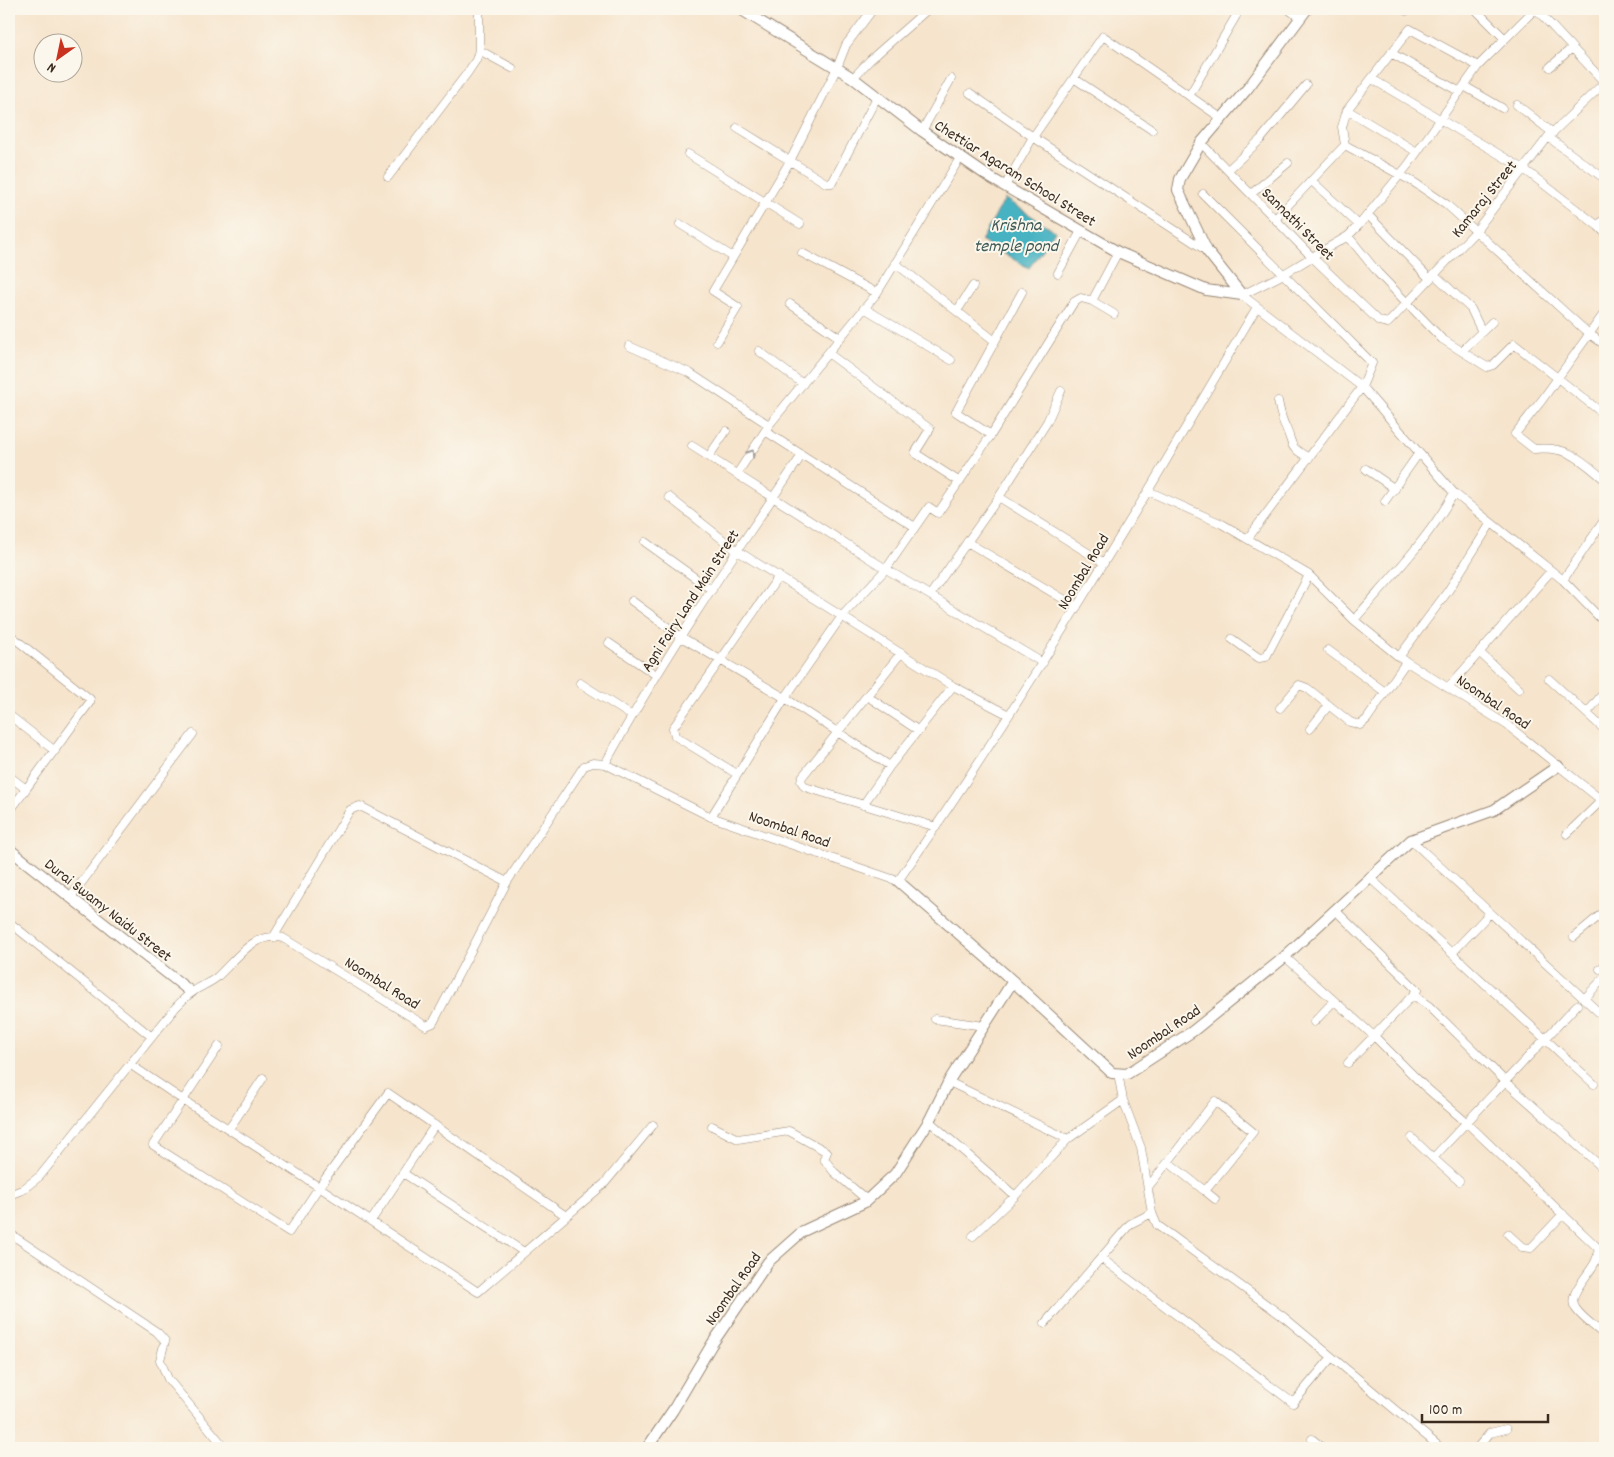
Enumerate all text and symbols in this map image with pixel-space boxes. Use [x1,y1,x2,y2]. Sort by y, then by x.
north arrow [32,32,82,82]
text: N [44,57,60,77]
street label: Chettiar Agaram School Street [929,115,1100,233]
street label: Kamaraj Street [1447,156,1523,243]
street label: Sannathi Street [1255,183,1339,267]
water label: Krishna temple pond [974,214,1061,260]
one-way arrow [745,449,754,458]
street label: Agni Fairy Land Main Street [636,526,746,677]
street label: Noombal Road [1052,530,1116,615]
street label: Noombal Road [1451,670,1534,736]
street label: Noombal Road [745,806,833,855]
street label: Durai Swamy Naidu Street [39,854,176,968]
street label: Noombal Road [340,952,424,1016]
street label: Noombal Road [1123,1000,1206,1066]
street label: Noombal Road [700,1248,768,1331]
scale bar [1422,1392,1548,1424]
text: 100 m [1429,1400,1462,1422]

